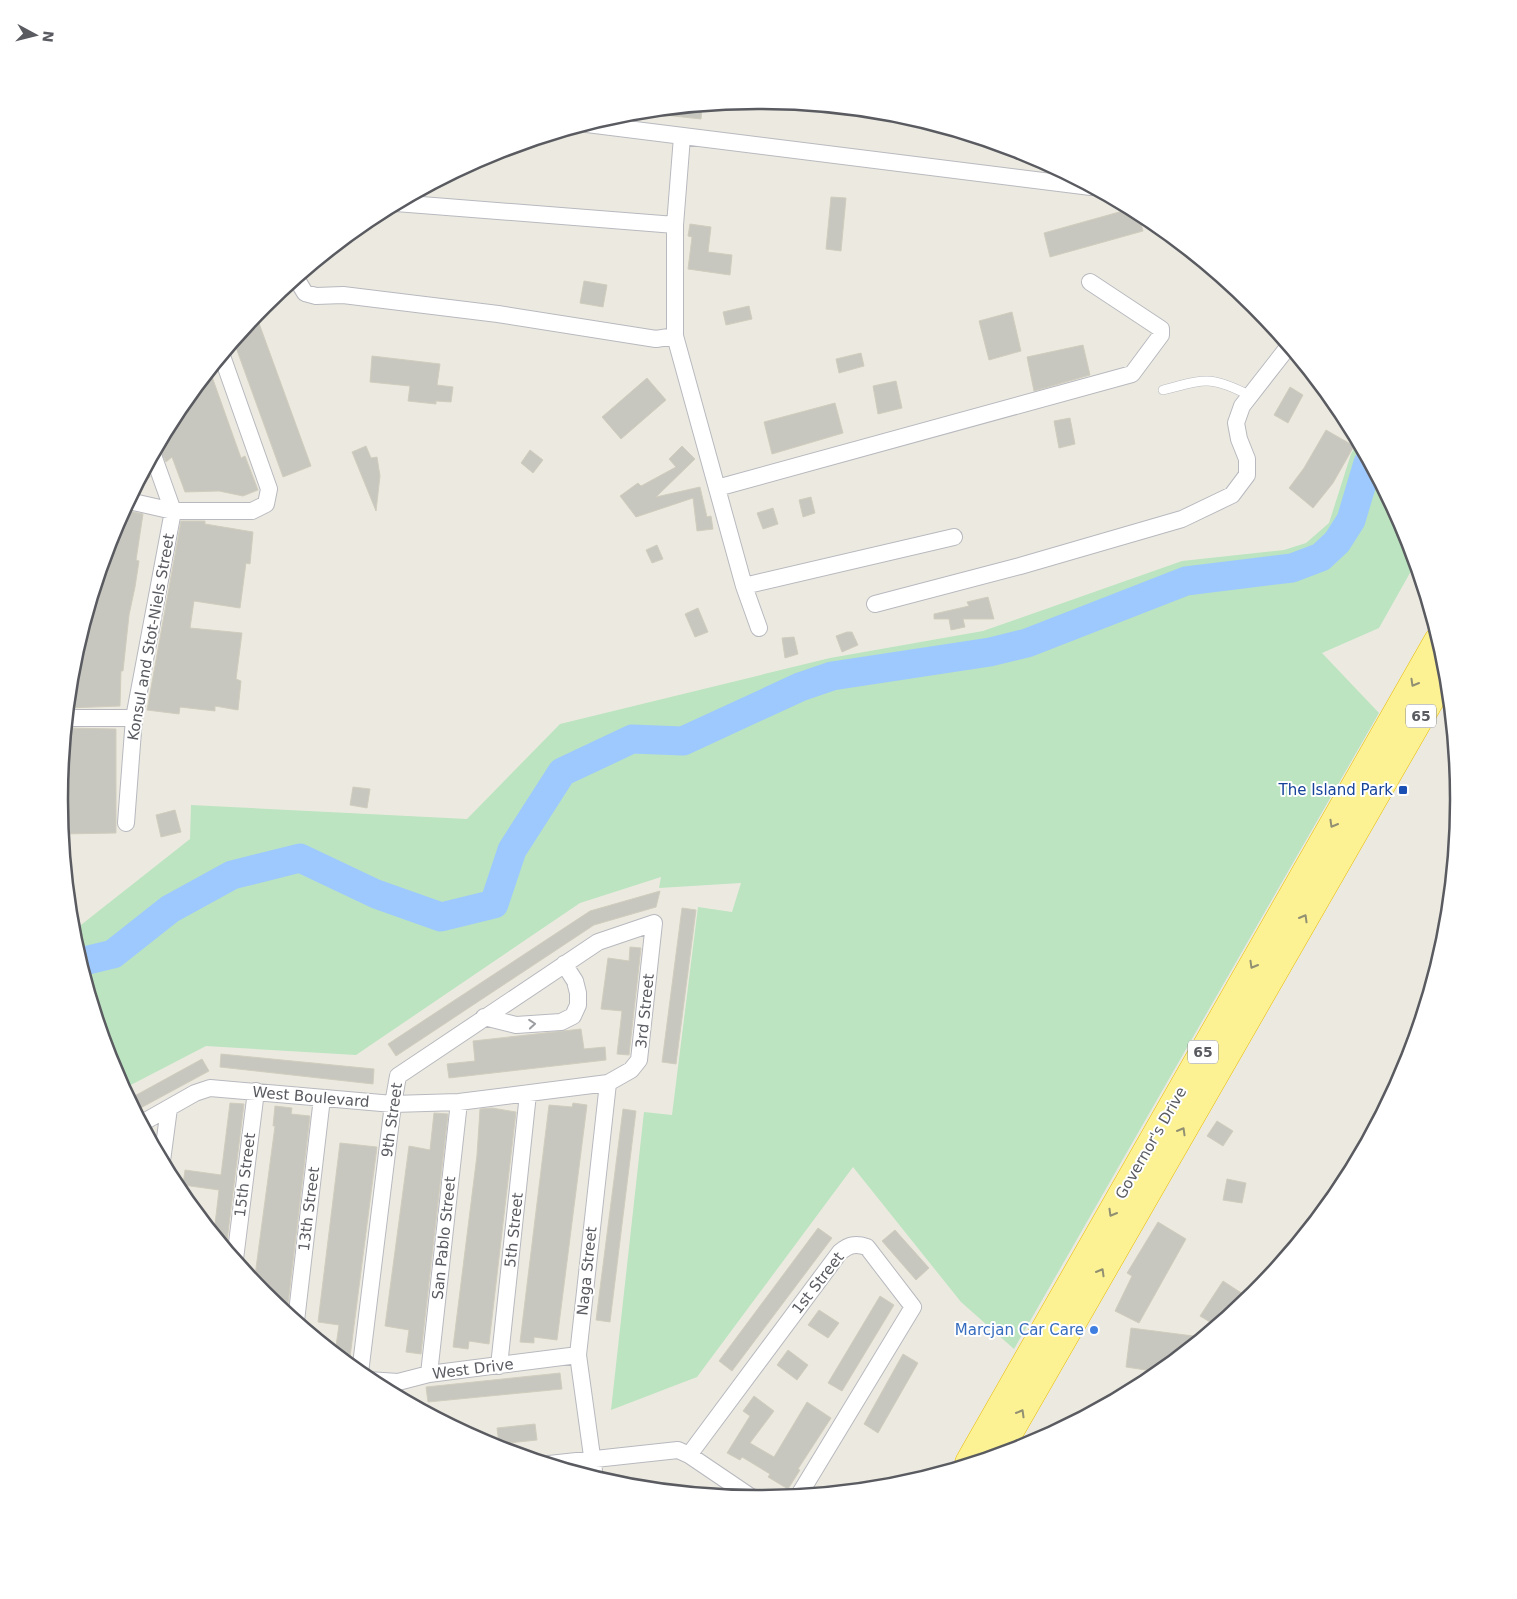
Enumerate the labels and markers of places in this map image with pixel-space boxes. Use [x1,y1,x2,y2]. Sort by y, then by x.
place label: The Island Park [1278,781,1393,799]
marker: The Island Park [1397,784,1409,796]
place label: Marcjan Car Care [955,1321,1084,1339]
marker: Marcjan Car Care [1088,1324,1100,1336]

